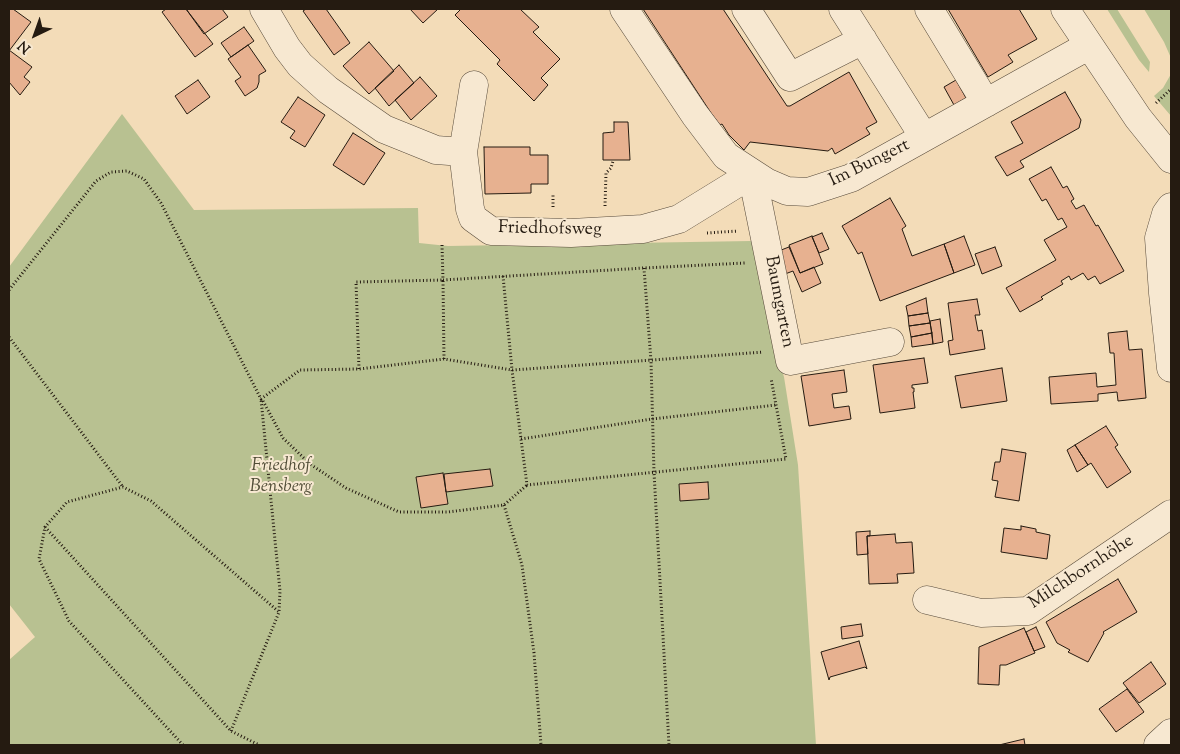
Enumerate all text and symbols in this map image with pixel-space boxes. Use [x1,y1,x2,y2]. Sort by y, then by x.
north arrow [10,10,60,60]
text: N [14,35,36,57]
street label: Im Bungert [826,135,914,193]
street label: Friedhofsweg [498,218,602,242]
street label: Baumgarten [759,254,797,350]
park label: Friedhof Bensberg [250,456,312,498]
street label: Milchbornhöhe [1025,531,1139,615]

